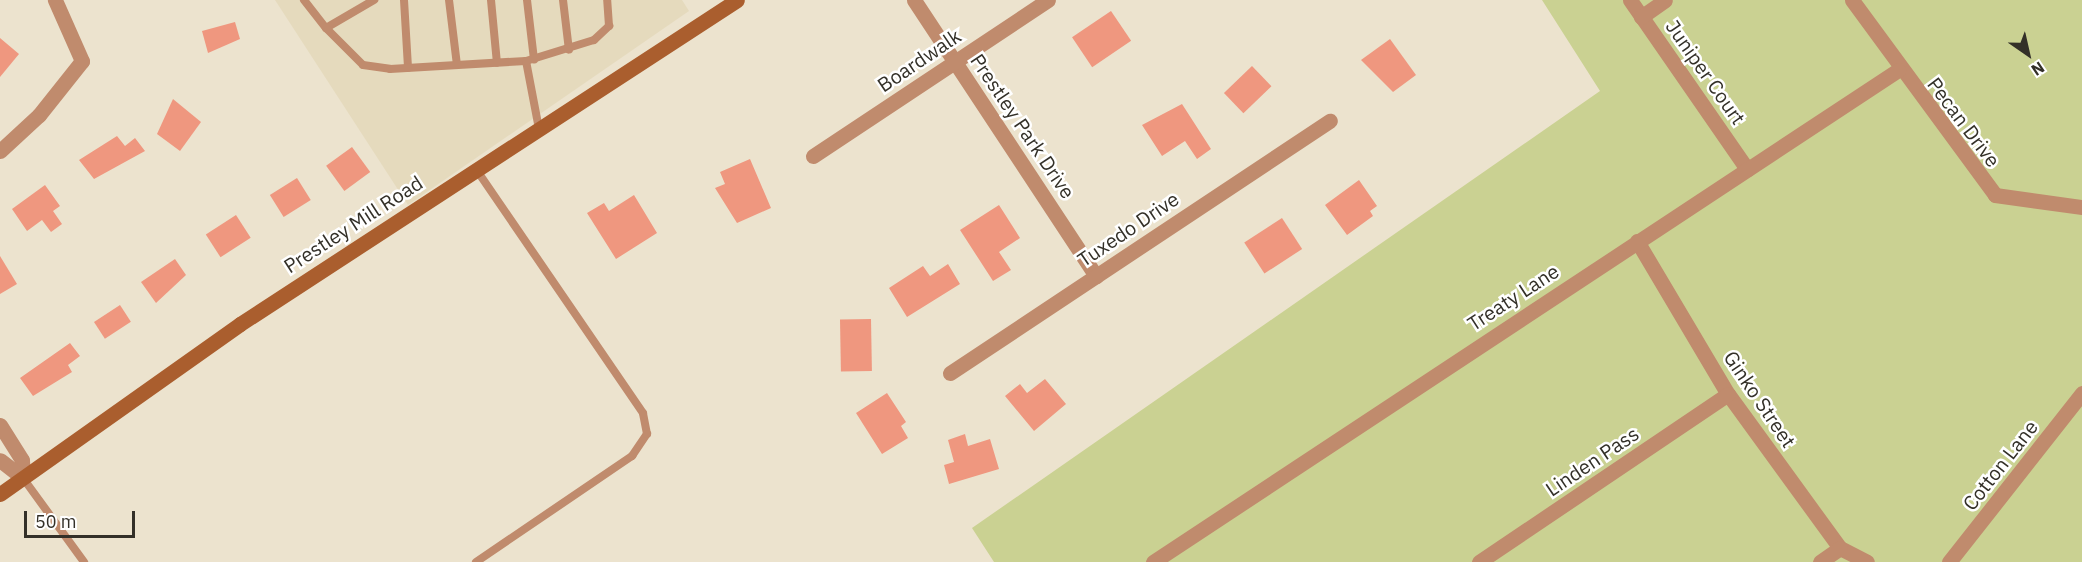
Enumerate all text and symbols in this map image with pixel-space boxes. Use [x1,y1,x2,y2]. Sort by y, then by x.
street label: Juniper Court [1661,15,1751,129]
street label: Boardwalk [873,23,965,97]
north arrow [1998,24,2058,84]
street label: Prestley Park Drive [966,49,1080,203]
text: N [2028,57,2048,80]
street label: Pecan Drive [1923,72,2005,172]
street label: Prestley Mill Road [279,170,427,278]
street label: Tuxedo Drive [1073,186,1183,272]
street label: Treaty Lane [1463,259,1563,335]
street label: Ginko Street [1719,346,1801,452]
street label: Cotton Lane [1957,415,2043,515]
street label: Linden Pass [1541,421,1643,501]
scale bar [27,499,138,537]
text: 50 m [35,510,77,533]

